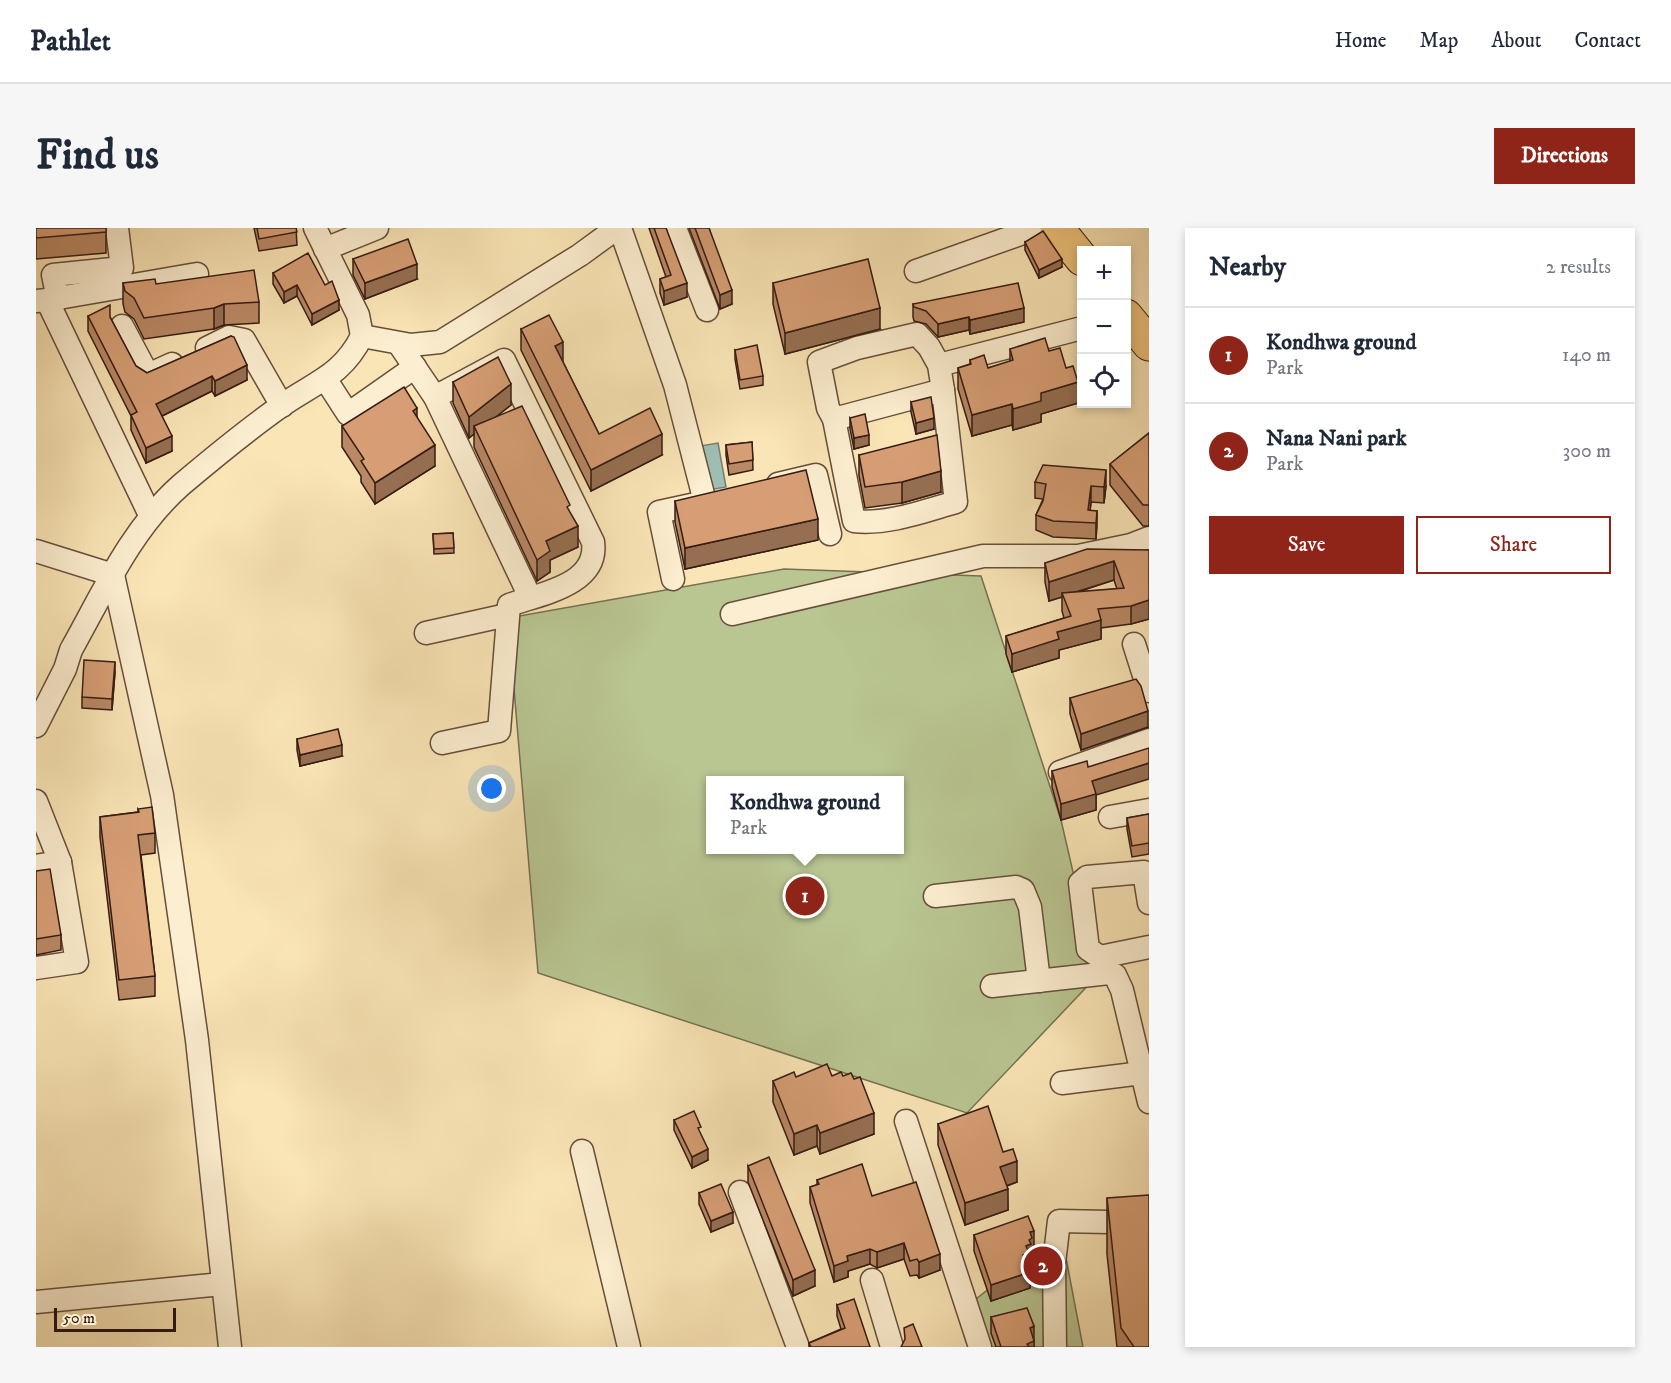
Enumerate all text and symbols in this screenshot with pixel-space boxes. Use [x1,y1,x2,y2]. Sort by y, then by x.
text: Pathlet [30,24,111,59]
text: Home [1335,28,1387,54]
text: Map [1420,28,1458,54]
text: About [1491,28,1542,54]
text: Contact [1575,28,1641,54]
button: Directions [1494,128,1635,184]
text: Find us [36,130,159,182]
map controls [1077,246,1131,408]
button: + [1077,246,1131,300]
text: Nearby [1209,251,1286,284]
text: 2 results [1546,255,1611,280]
button: − [1077,300,1131,354]
text: Kondhwa ground [1266,329,1416,356]
text: 1 [1225,343,1232,368]
text: 140 m [1562,343,1611,368]
button: locate [1077,354,1131,408]
text: Park [1266,356,1303,381]
text: Nana Nani park [1266,425,1407,452]
text: 2 [1224,439,1233,464]
text: 300 m [1563,439,1611,464]
text: Park [1266,452,1303,477]
button: Save [1209,516,1404,574]
button: Share [1416,516,1611,574]
your location [477,774,506,803]
popup [706,776,904,854]
text: Kondhwa ground [730,789,880,816]
text: Park [730,816,767,841]
pin: 1 [786,874,824,918]
pin: 2 [1024,1244,1062,1288]
scale bar [54,1305,176,1332]
text: 50 m [63,1308,95,1328]

